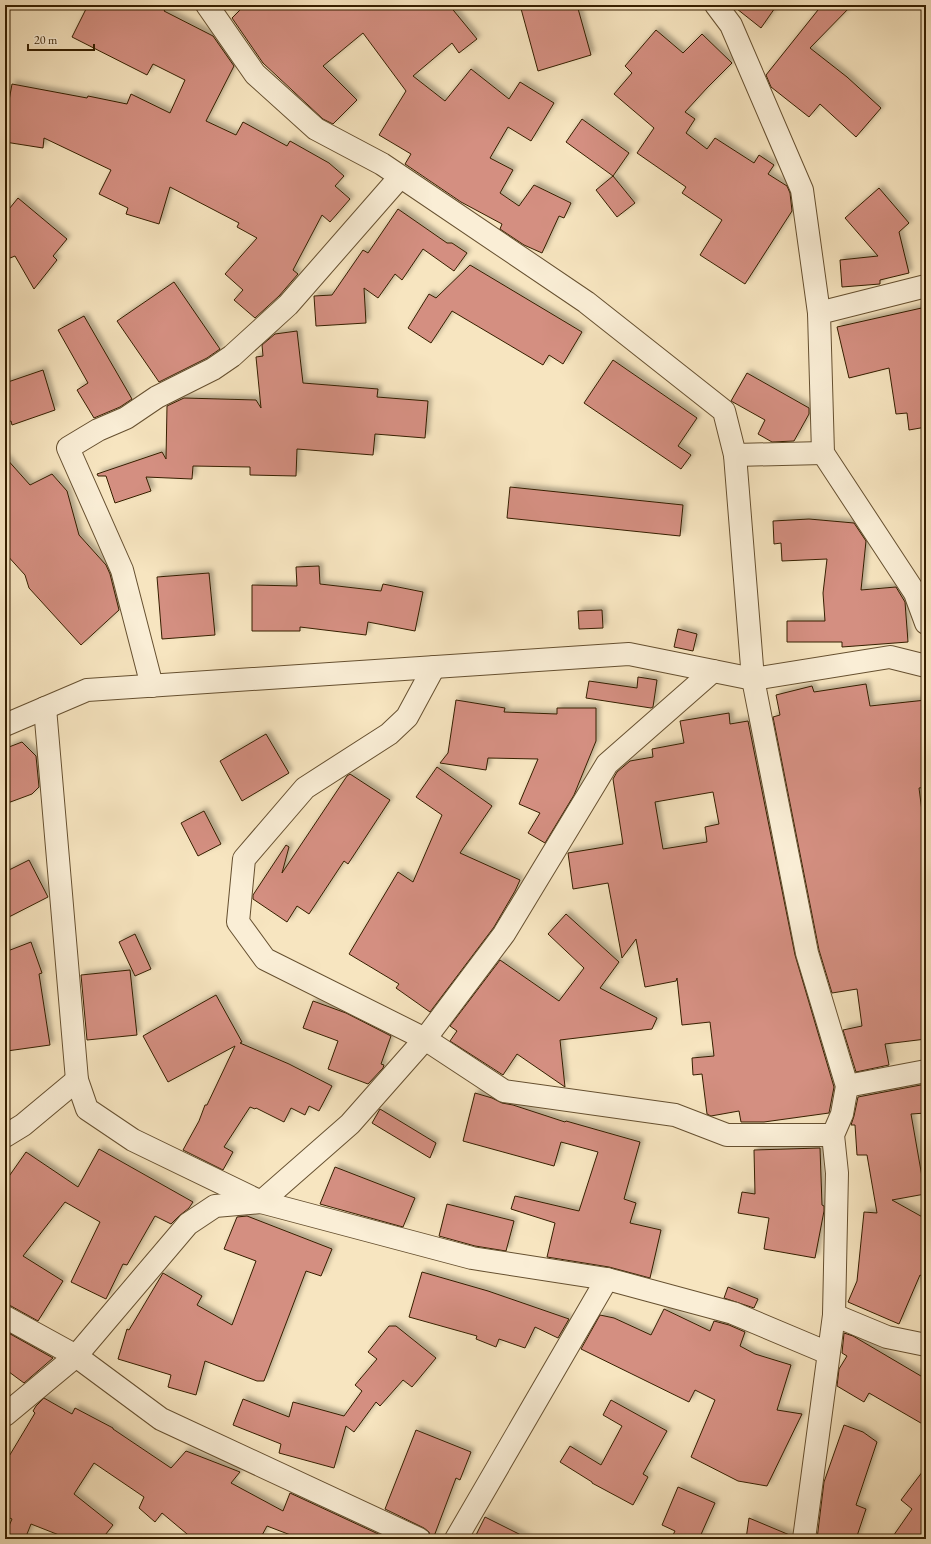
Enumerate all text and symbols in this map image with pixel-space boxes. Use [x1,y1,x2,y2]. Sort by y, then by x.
scale bar [28,26,94,52]
text: 20 m [34,32,58,48]

